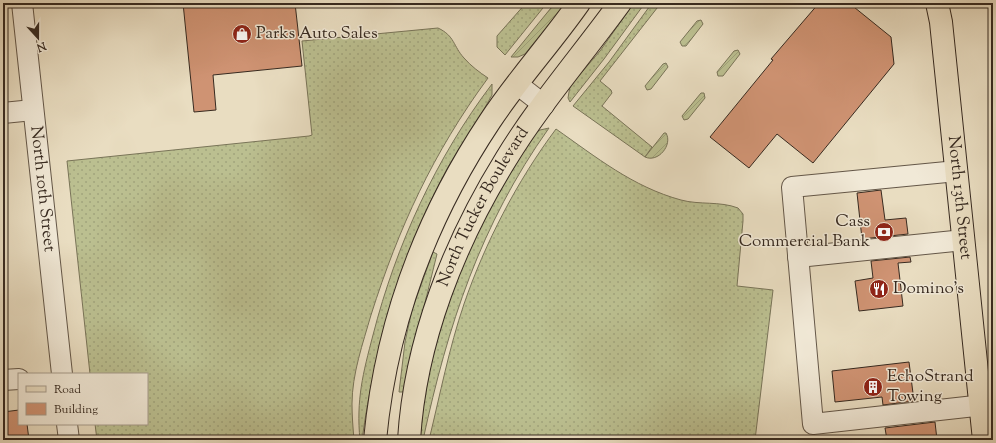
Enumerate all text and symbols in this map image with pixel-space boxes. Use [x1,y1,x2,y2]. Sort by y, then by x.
north arrow [18,18,58,58]
place label: Parks Auto Sales [256,22,378,46]
shop icon: Parks Auto Sales [231,23,253,45]
text: N [34,37,49,56]
street label: North Tucker Boulevard [432,122,536,290]
street label: North 10th Street [23,125,61,253]
street label: North 13th Street [941,135,977,261]
place label: Cass Commercial Bank [739,210,870,254]
bank icon: Cass Commercial Bank [873,221,895,243]
place label: Domino's [893,277,964,301]
restaurant icon: Domino's [868,278,890,300]
place label: EchoStrand Towing [887,365,974,409]
legend [18,373,148,425]
building icon: EchoStrand Towing [862,376,884,398]
text: Road [54,381,81,399]
text: Building [54,401,98,419]

